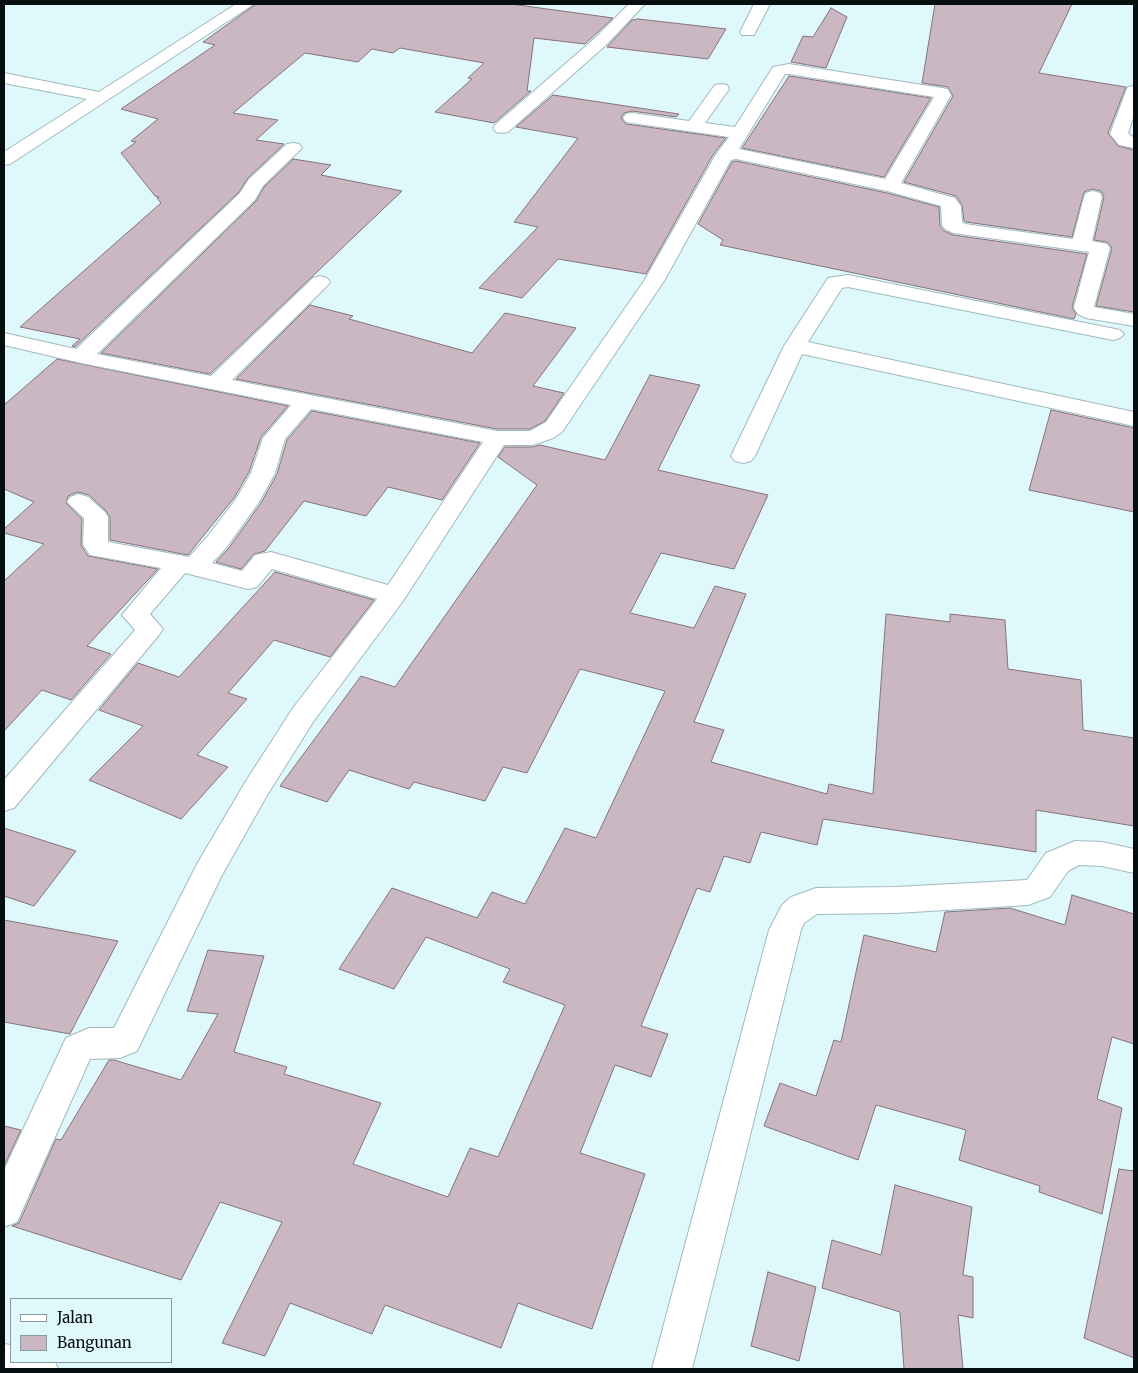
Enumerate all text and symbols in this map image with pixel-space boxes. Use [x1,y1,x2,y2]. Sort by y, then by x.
legend [10,1298,172,1363]
text: Jalan [57,1308,93,1327]
text: Bangunan [57,1333,132,1352]

